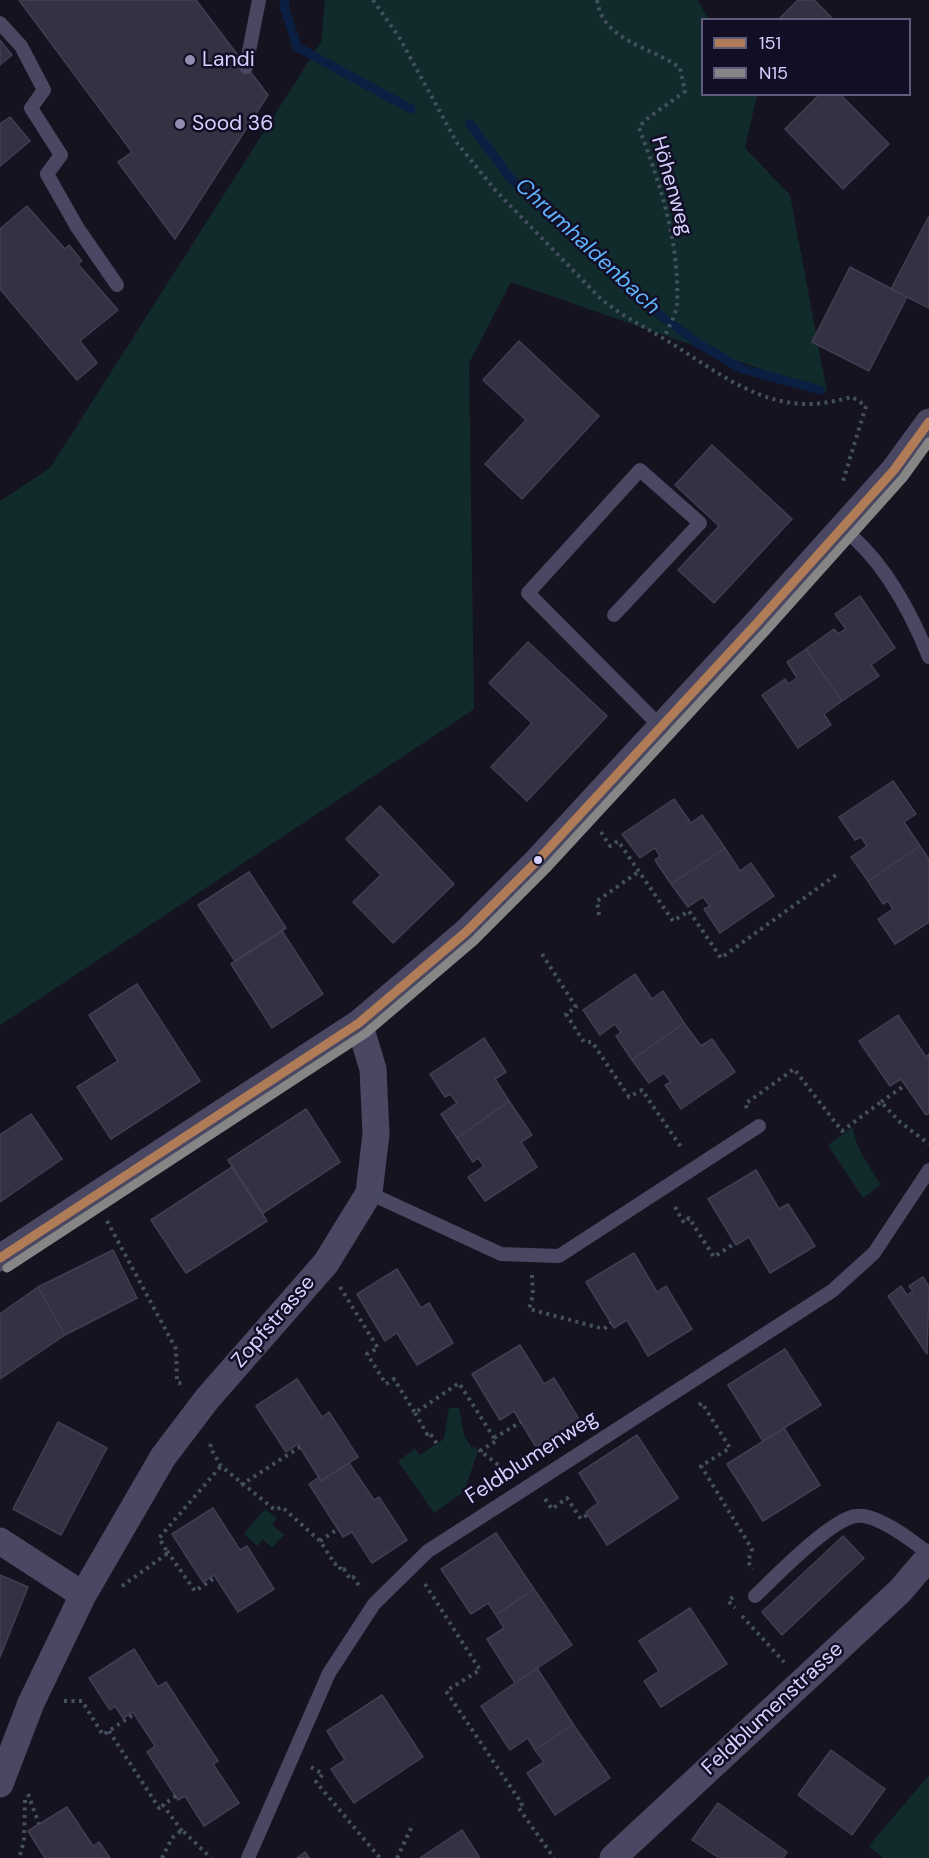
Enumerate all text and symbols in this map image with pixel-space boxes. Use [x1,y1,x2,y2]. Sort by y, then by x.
legend [701,18,911,96]
text: 151 [759,31,781,55]
place label: Landi [202,47,255,73]
marker: Landi [183,53,197,67]
text: N15 [759,61,788,85]
place label: Sood 36 [192,111,273,137]
marker: Sood 36 [173,117,187,131]
street label: Höhenweg [645,133,697,239]
water label: Chrumhaldenbach [509,173,665,321]
unlabelled marker [532,854,544,866]
street label: Zopfstrasse [227,1271,321,1373]
street label: Feldblumenweg [461,1406,603,1510]
street label: Feldblumenstrasse [697,1637,849,1781]

